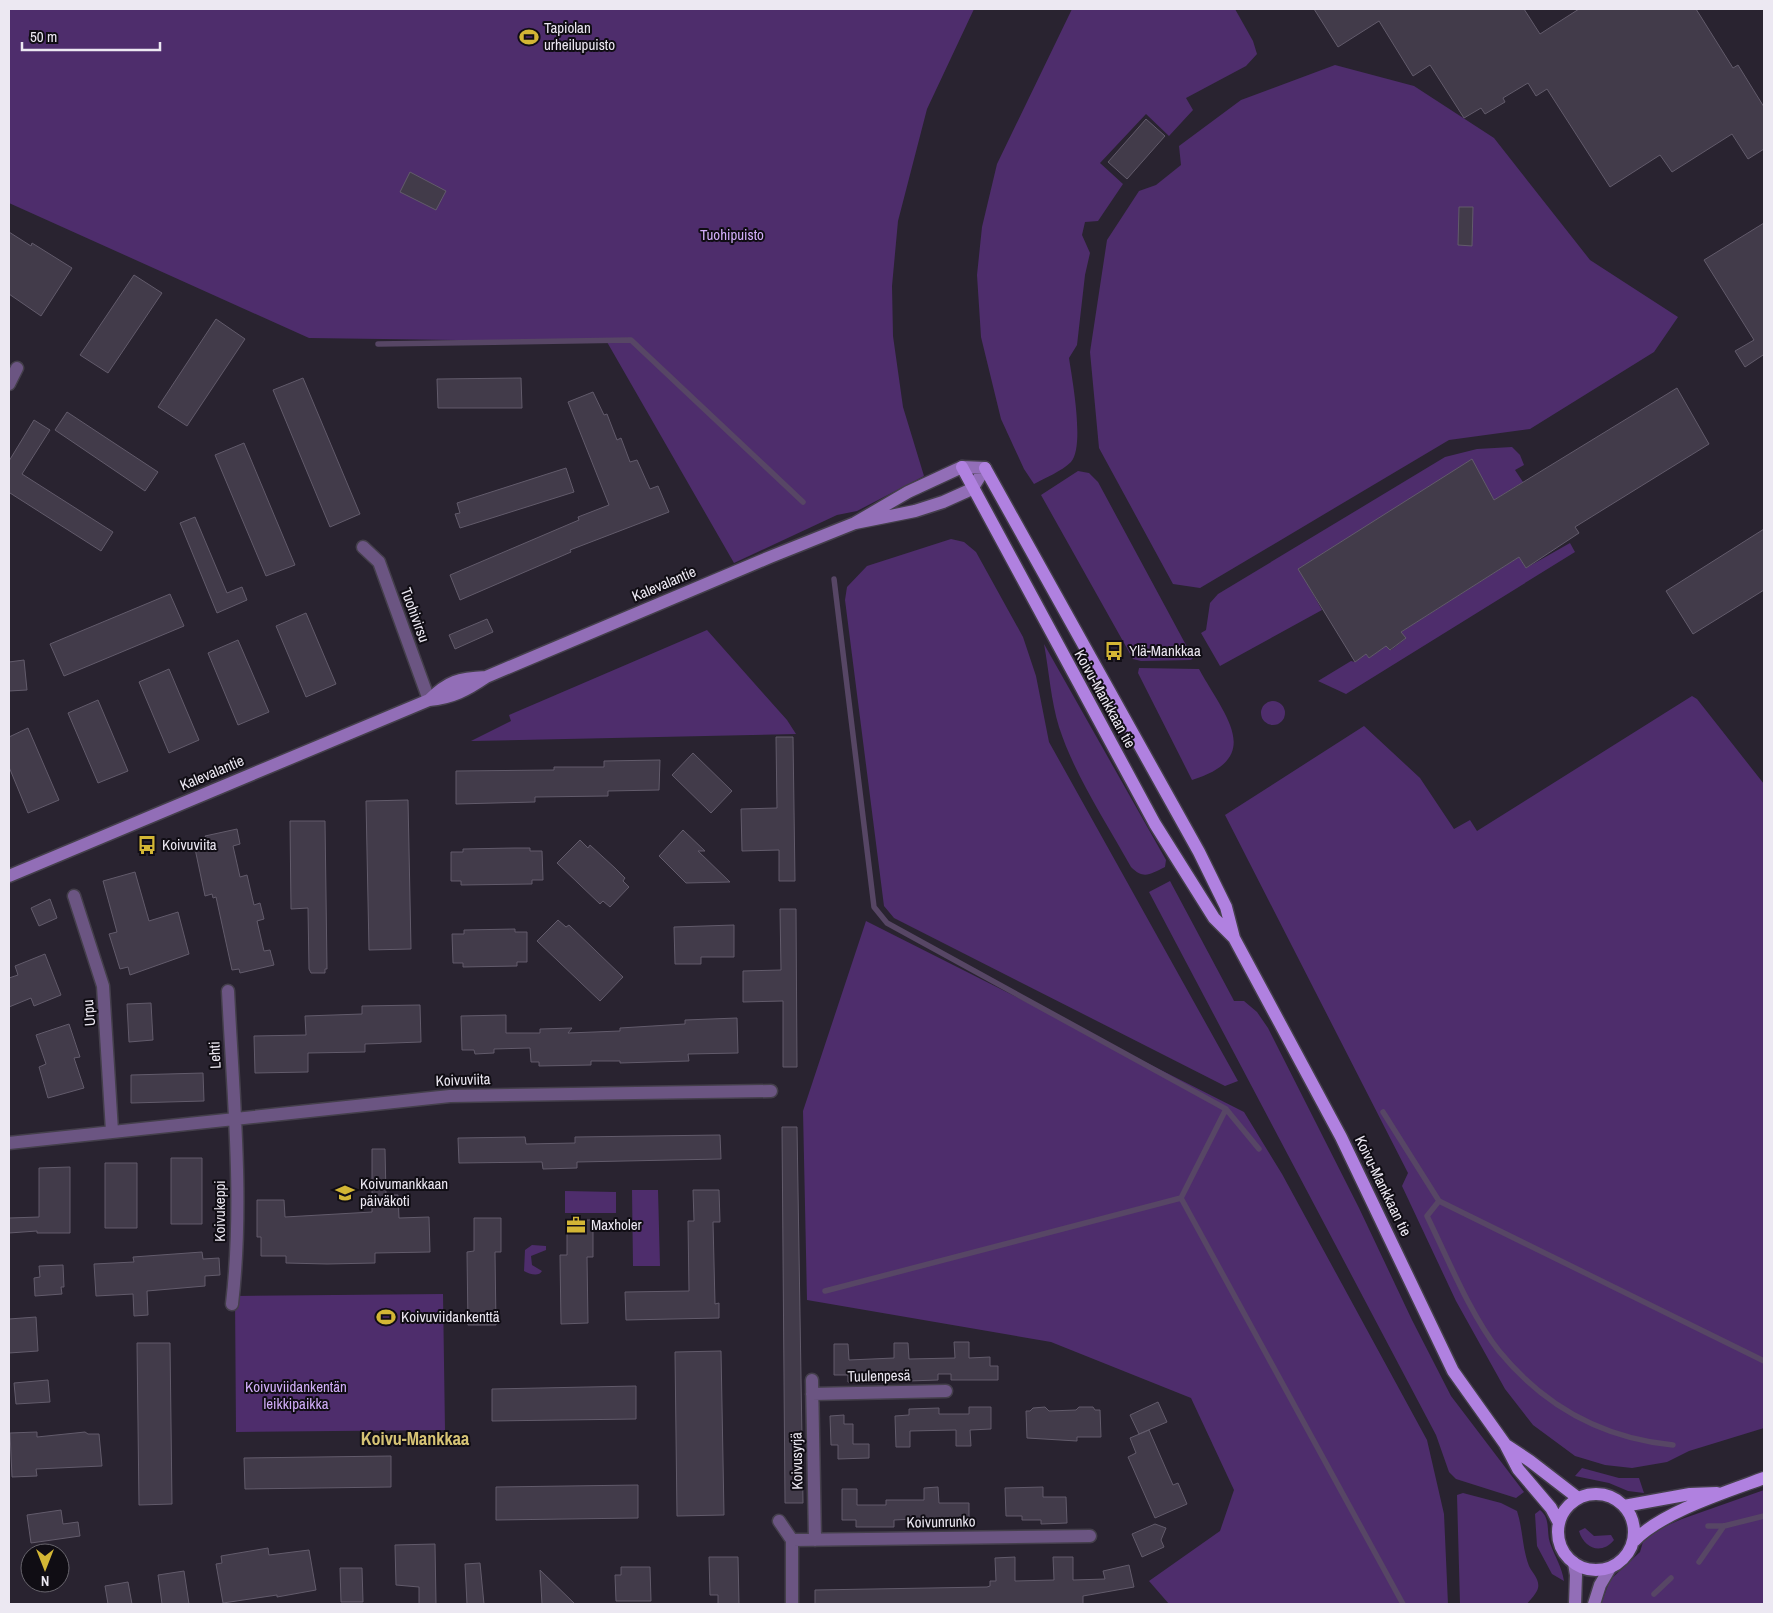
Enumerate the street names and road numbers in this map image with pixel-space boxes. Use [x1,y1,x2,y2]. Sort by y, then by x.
street label: Kalevalantie [629,561,699,606]
street label: Tuohivirsu [396,584,435,645]
street label: Koivu-Mankkaan tie [1070,646,1141,752]
street label: Kalevalantie [177,750,247,795]
street label: Urpu [77,999,100,1027]
street label: Lehti [203,1041,226,1069]
street label: Koivuviita [435,1068,491,1091]
street label: Koivu-Mankkaan tie [1350,1132,1417,1240]
street label: Koivukeppi [209,1180,230,1242]
street label: Tuulenpesä [847,1364,911,1387]
street label: Koivusyrjä [785,1432,807,1490]
street label: Koivunrunko [906,1510,976,1533]

